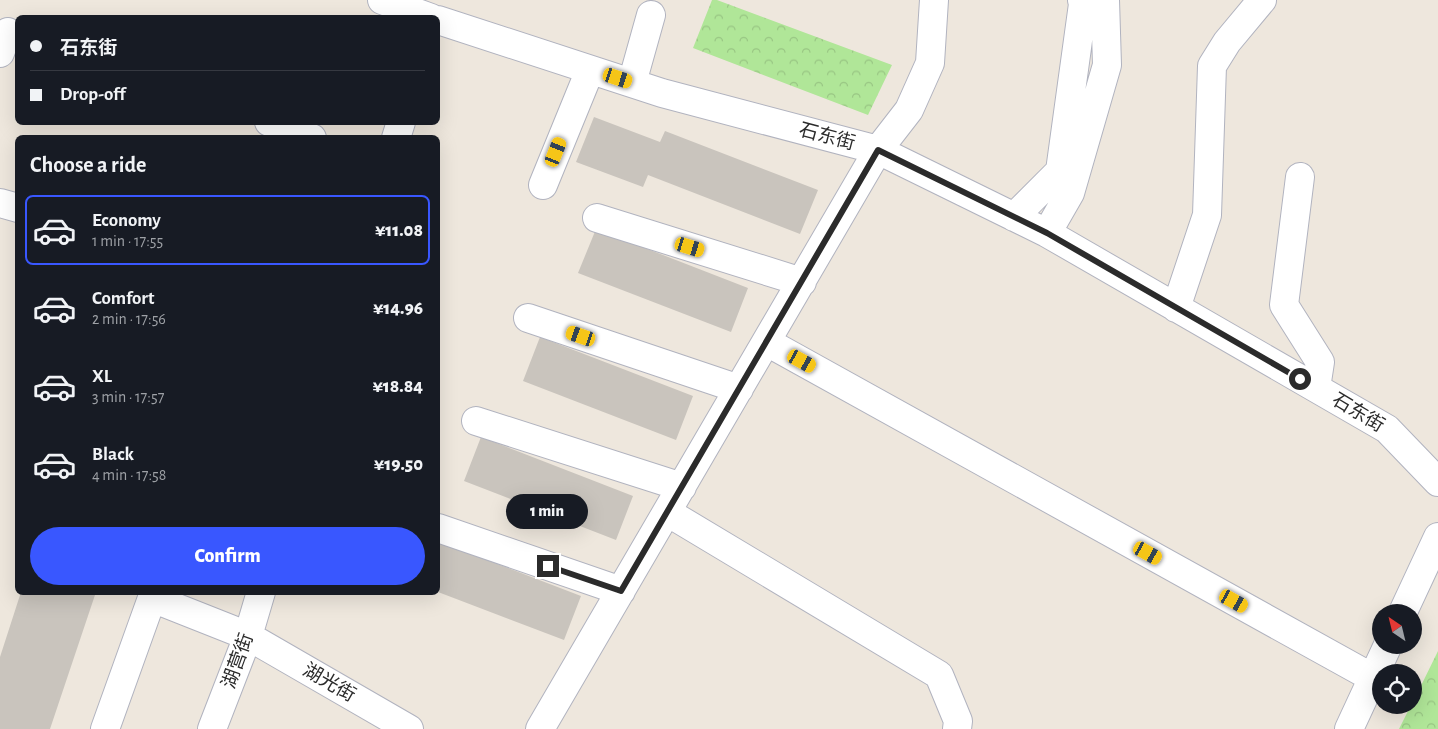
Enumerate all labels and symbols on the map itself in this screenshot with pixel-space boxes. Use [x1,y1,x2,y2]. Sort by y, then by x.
car [601,66,634,90]
street label: 石东街 [797,119,858,154]
car [543,135,568,169]
car [673,235,706,259]
car [564,324,597,348]
car [785,347,818,375]
route start [1289,368,1311,390]
street label: 石东街 [1329,388,1388,436]
callout: 1 min [507,494,589,528]
car [1131,539,1164,567]
route end [537,555,559,577]
car [1217,587,1250,615]
north arrow [1372,604,1422,654]
street label: 湖营街 [218,631,257,691]
street label: 湖光街 [300,660,359,705]

